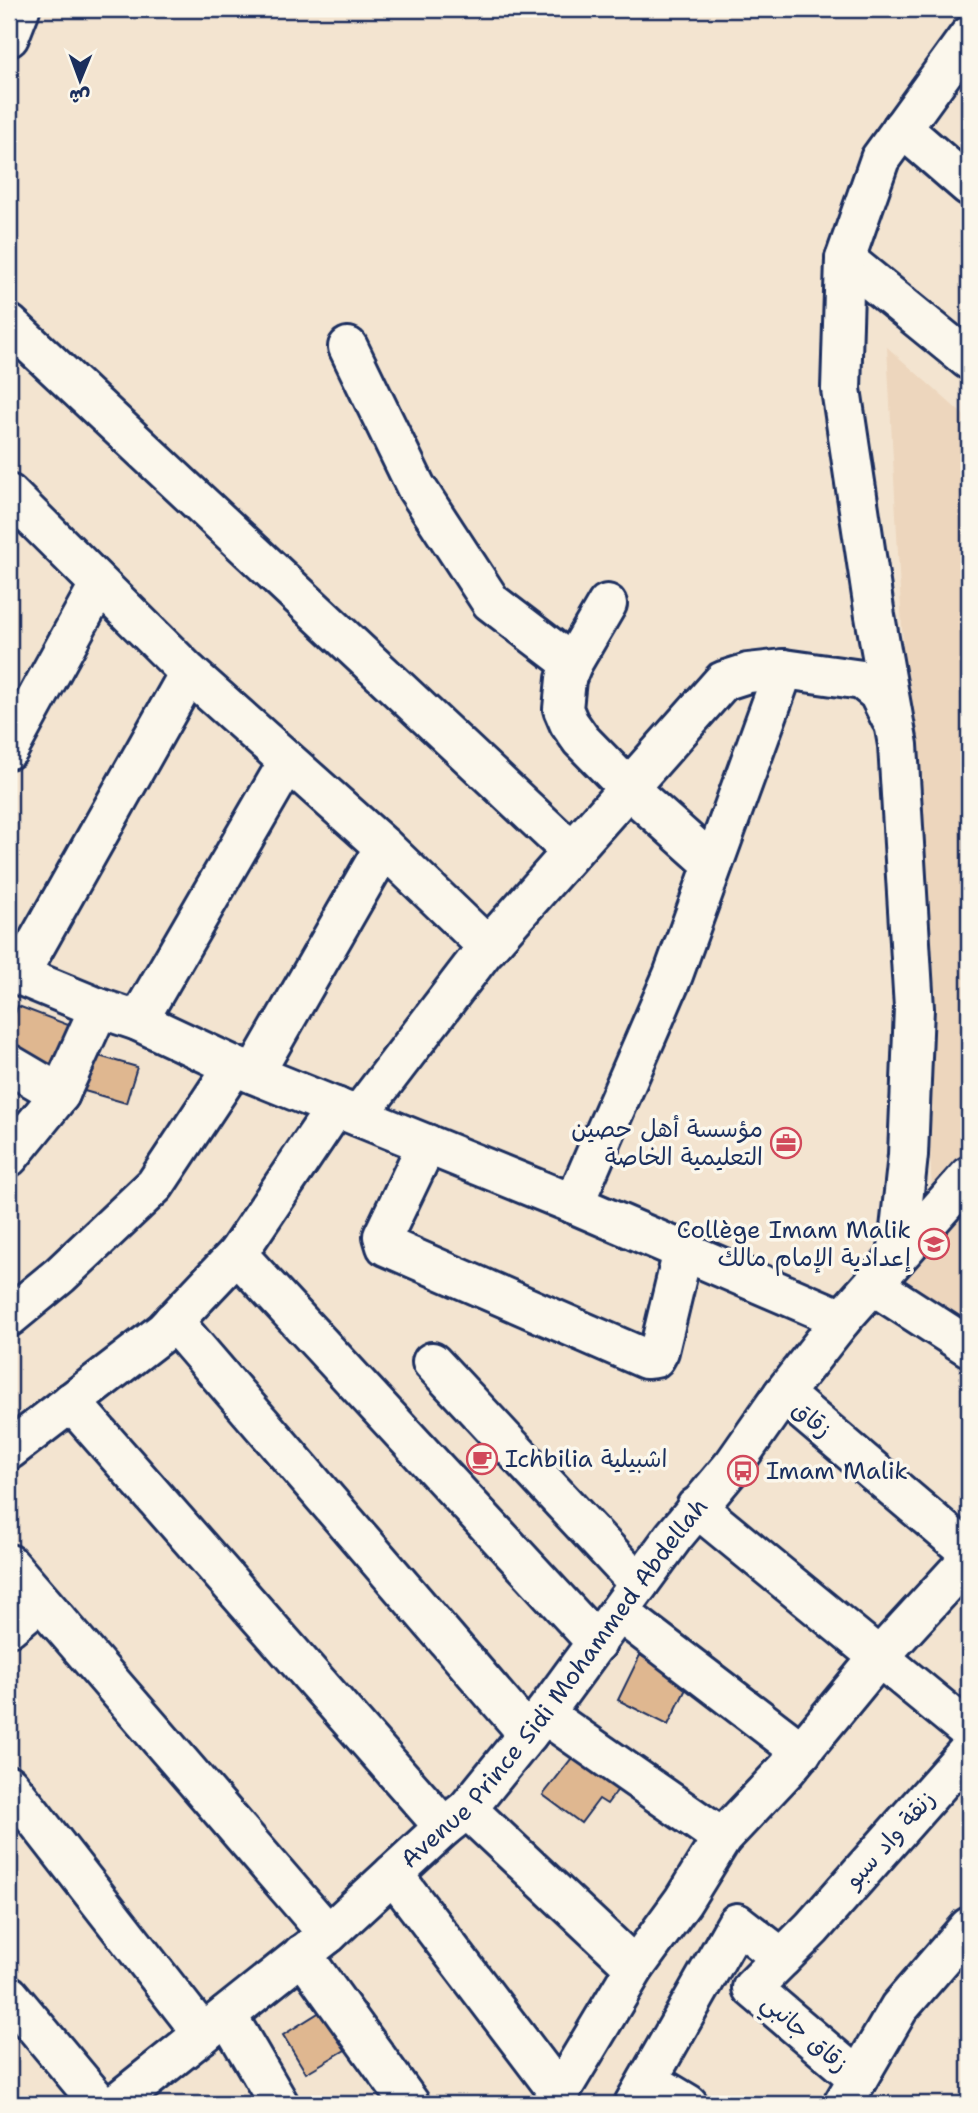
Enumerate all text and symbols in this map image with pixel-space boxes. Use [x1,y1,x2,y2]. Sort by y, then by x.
north arrow [46,46,116,116]
text: ش [69,84,90,109]
place label: مؤسسة أهل حصين التعليمية الخاصة [571,1113,763,1173]
office icon: مؤسسة أهل حصين التعليمية الخاصة [769,1126,803,1160]
place label: Collège Imam Malik إعدادية الإمام مالك [676,1214,911,1276]
school or university icon: Collège Imam Malik إعدادية الإمام مالك [917,1227,951,1261]
street label: زقاق [785,1393,839,1445]
cafe icon: Ichbilia اشبيلية [465,1442,499,1476]
place label: Ichbilia اشبيلية [505,1443,667,1475]
bus stop icon: Imam Malik [726,1454,760,1488]
place label: Imam Malik [766,1455,908,1487]
street label: Avenue Prince Sidi Mohammed Abdellah [394,1491,715,1875]
street label: زنقة واد سبو [836,1783,942,1896]
street label: زقاق جانبي [752,1986,855,2083]

